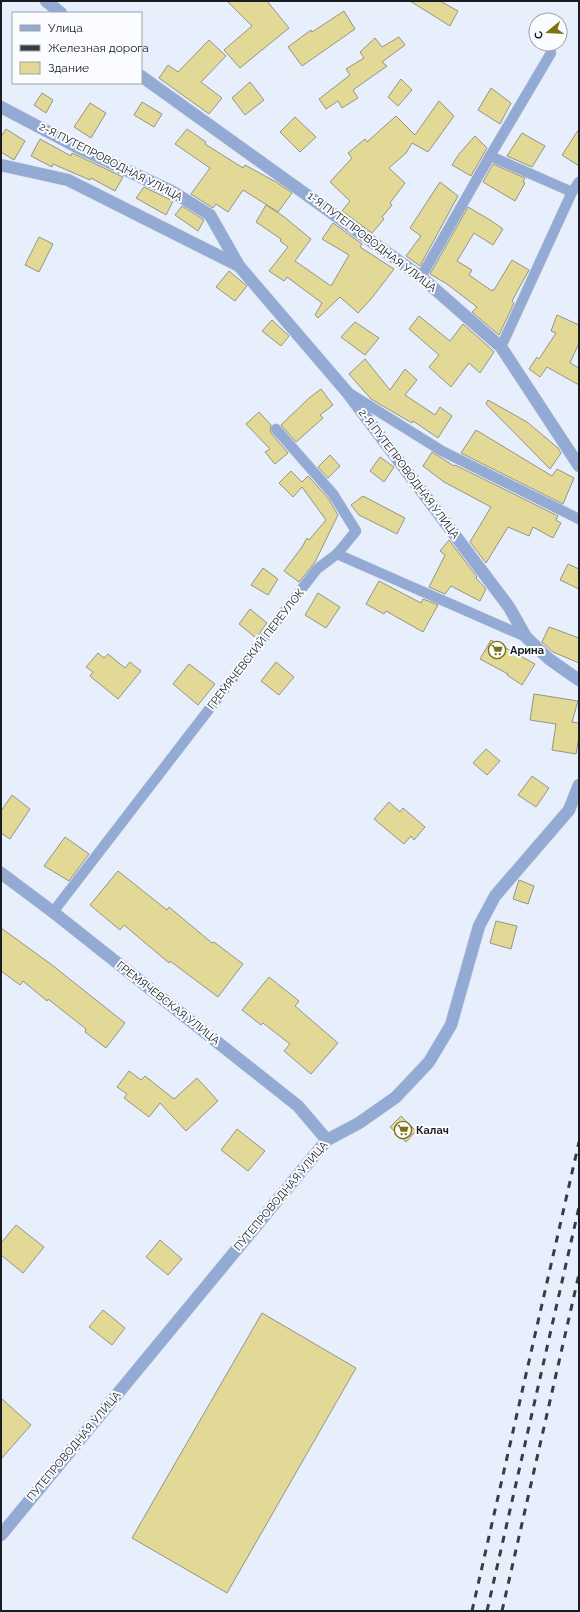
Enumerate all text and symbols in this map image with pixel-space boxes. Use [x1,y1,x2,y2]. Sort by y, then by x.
legend [12,12,142,84]
north arrow [528,12,568,52]
text: Улица [48,21,83,35]
text: С [531,29,546,41]
text: Железная дорога [48,41,149,55]
text: Здание [48,61,89,75]
street label: 2-Я ПУТЕПРОВОДНАЯ УЛИЦА [37,120,185,204]
street label: 1-Я ПУТЕПРОВОДНАЯ УЛИЦА [305,189,439,295]
street label: 2-Я ПУТЕПРОВОДНАЯ УЛИЦА [356,407,462,542]
street label: ГРЕМЯЧЕВСКИЙ ПЕРЕУЛОК [205,586,307,712]
supermarket icon: Арина [487,640,507,660]
place label: Арина [510,644,544,657]
street label: ГРЕМЯЧЕВСКАЯ УЛИЦА [114,959,223,1048]
supermarket icon: Калач [393,1120,413,1140]
place label: Калач [416,1124,449,1137]
street label: ПУТЕПРОВОДНАЯ УЛИЦА [231,1138,331,1253]
street label: ПУТЕПРОВОДНАЯ УЛИЦА [24,1388,124,1503]

